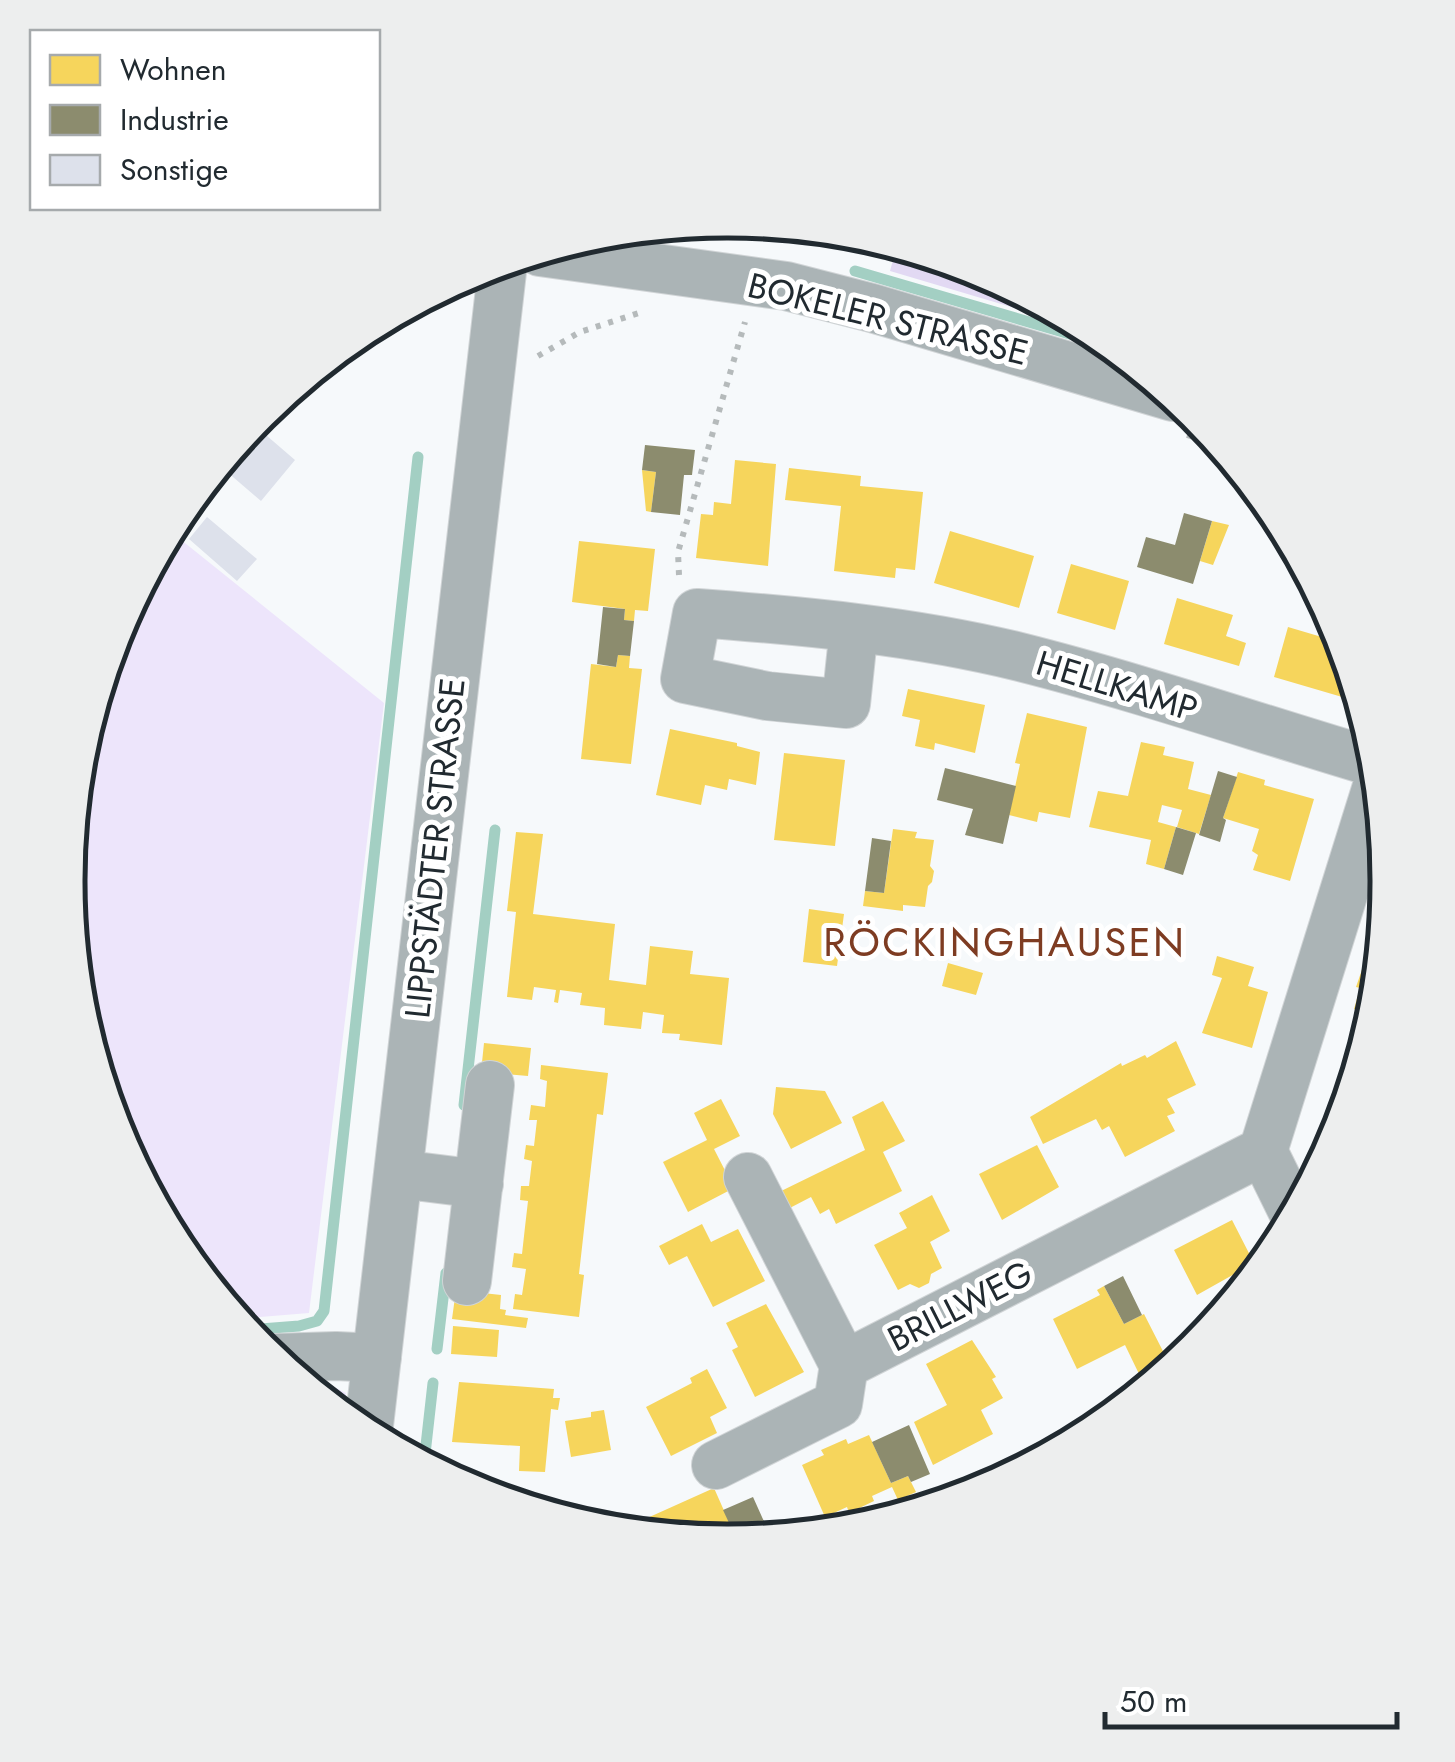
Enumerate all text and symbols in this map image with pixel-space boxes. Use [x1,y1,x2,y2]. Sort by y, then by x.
legend [30,30,380,210]
text: Wohnen [120,48,226,91]
text: Industrie [120,98,229,141]
text: Sonstige [120,148,228,191]
street label: BOKELER STRASSE [743,260,1033,378]
street label: HELLKAMP [1030,638,1204,734]
street label: LIPPSTÄDTER STRASSE [392,675,478,1021]
district label: RÖCKINGHAUSEN [823,913,1187,971]
street label: BRILLWEG [879,1248,1041,1364]
scale bar [1105,1667,1398,1729]
text: 50 m [1120,1680,1187,1723]

